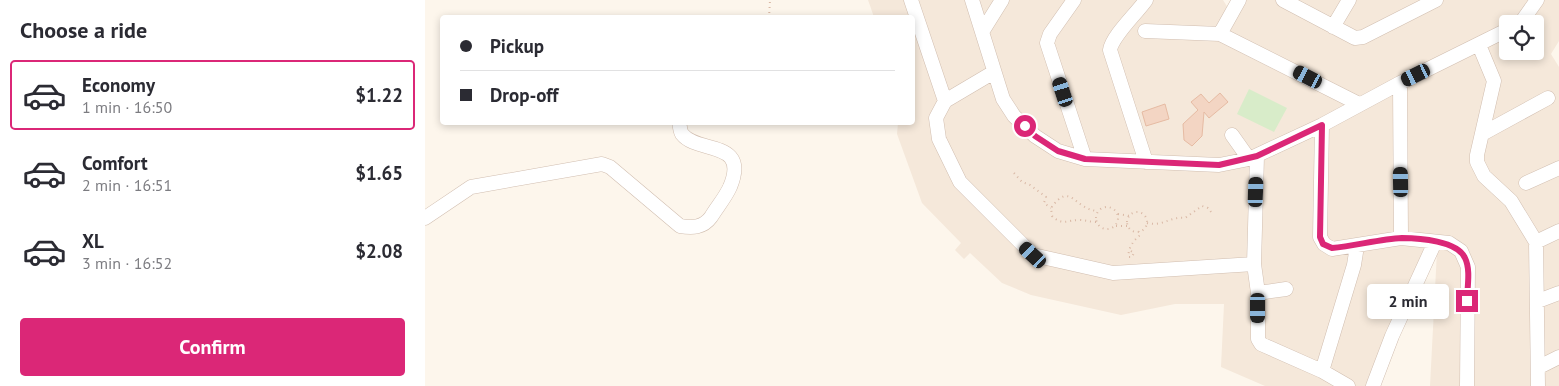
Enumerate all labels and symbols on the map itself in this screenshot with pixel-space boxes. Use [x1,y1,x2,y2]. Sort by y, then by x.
car [1399,62,1432,88]
car [1291,64,1324,90]
car [1051,75,1074,109]
route start [1014,115,1036,137]
car [1393,167,1408,197]
car [1247,177,1264,207]
car [1016,239,1049,271]
callout: 2 min [1367,284,1449,318]
route end [1456,290,1478,312]
car [1250,293,1265,323]

